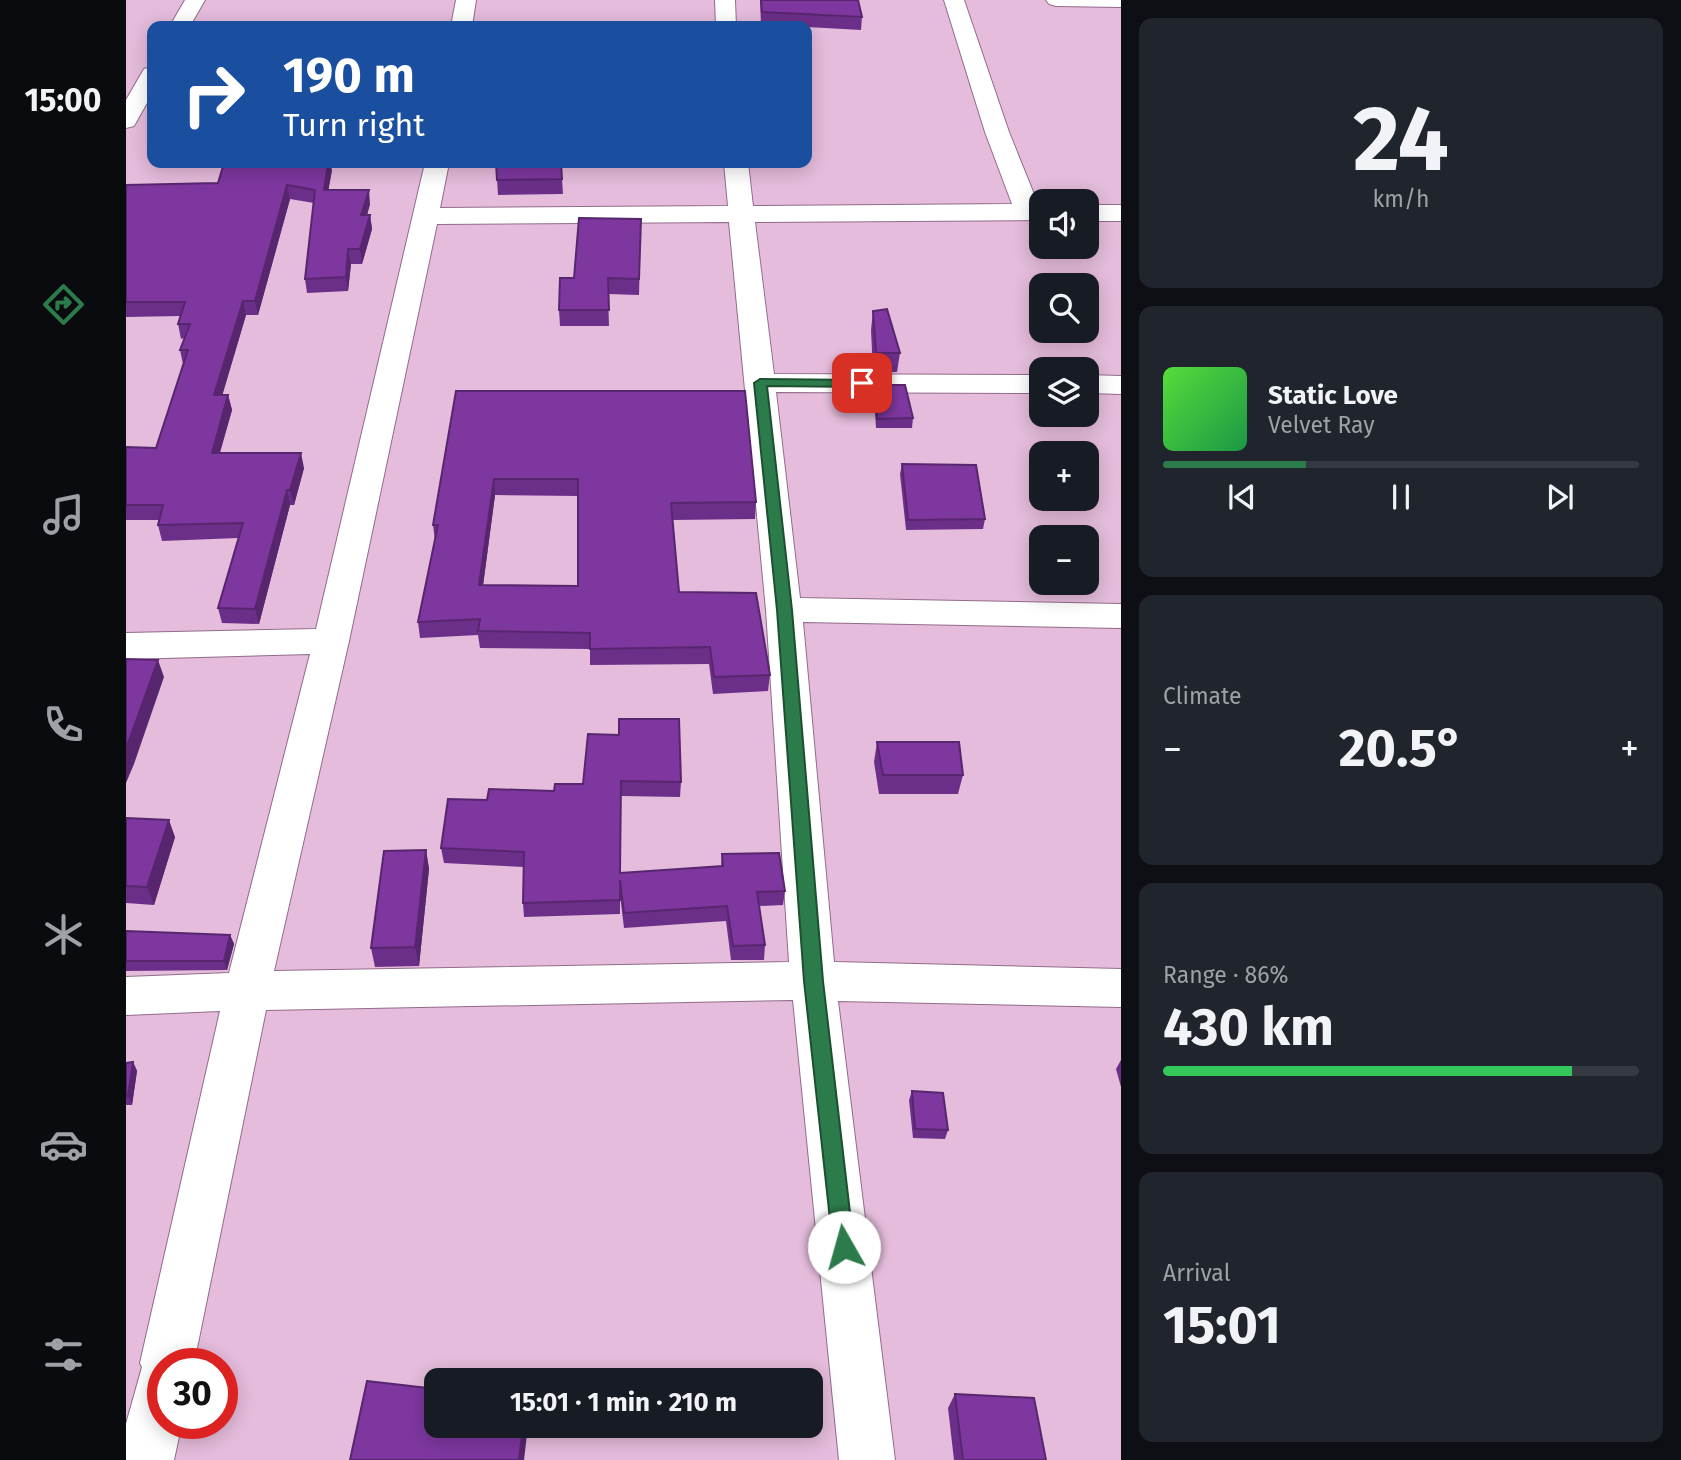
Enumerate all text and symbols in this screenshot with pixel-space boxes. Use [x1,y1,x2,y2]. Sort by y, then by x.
text: 190 m [283,46,415,105]
icon: right [168,49,259,140]
text: 15:00 [24,81,102,119]
text: 24 [1353,85,1449,194]
text: Turn right [283,106,425,144]
text: km/h [1373,185,1429,213]
map controls [1029,189,1099,595]
button: sound [1029,189,1099,259]
button: search [1029,273,1099,343]
icon: directions [39,280,88,329]
pin [832,353,892,413]
button: layers [1029,357,1099,427]
icon: arrive [843,364,881,402]
text: Static Love [1268,380,1398,411]
text: Velvet Ray [1268,411,1375,439]
button: + [1029,441,1099,511]
icon: previous [1223,478,1261,516]
icon: pause [1382,478,1420,516]
icon: next [1541,478,1579,516]
icon: music [39,490,88,539]
button: − [1029,525,1099,595]
text: Climate [1163,682,1242,710]
icon: phone [39,700,88,749]
text: 20.5° [1339,717,1463,780]
text: − [1163,726,1182,772]
text: + [1620,726,1639,772]
icon: climate [39,910,88,959]
text: Range · 86% [1163,961,1288,989]
text: 430 km [1163,996,1334,1059]
icon: car [39,1120,88,1169]
position arrow [807,1210,881,1284]
text: Arrival [1163,1259,1230,1287]
text: 15:01 [1163,1294,1281,1357]
icon: filters [39,1330,88,1379]
speed limit sign: 30 [147,1348,238,1439]
text: 15:01 · 1 min · 210 m [510,1387,737,1418]

